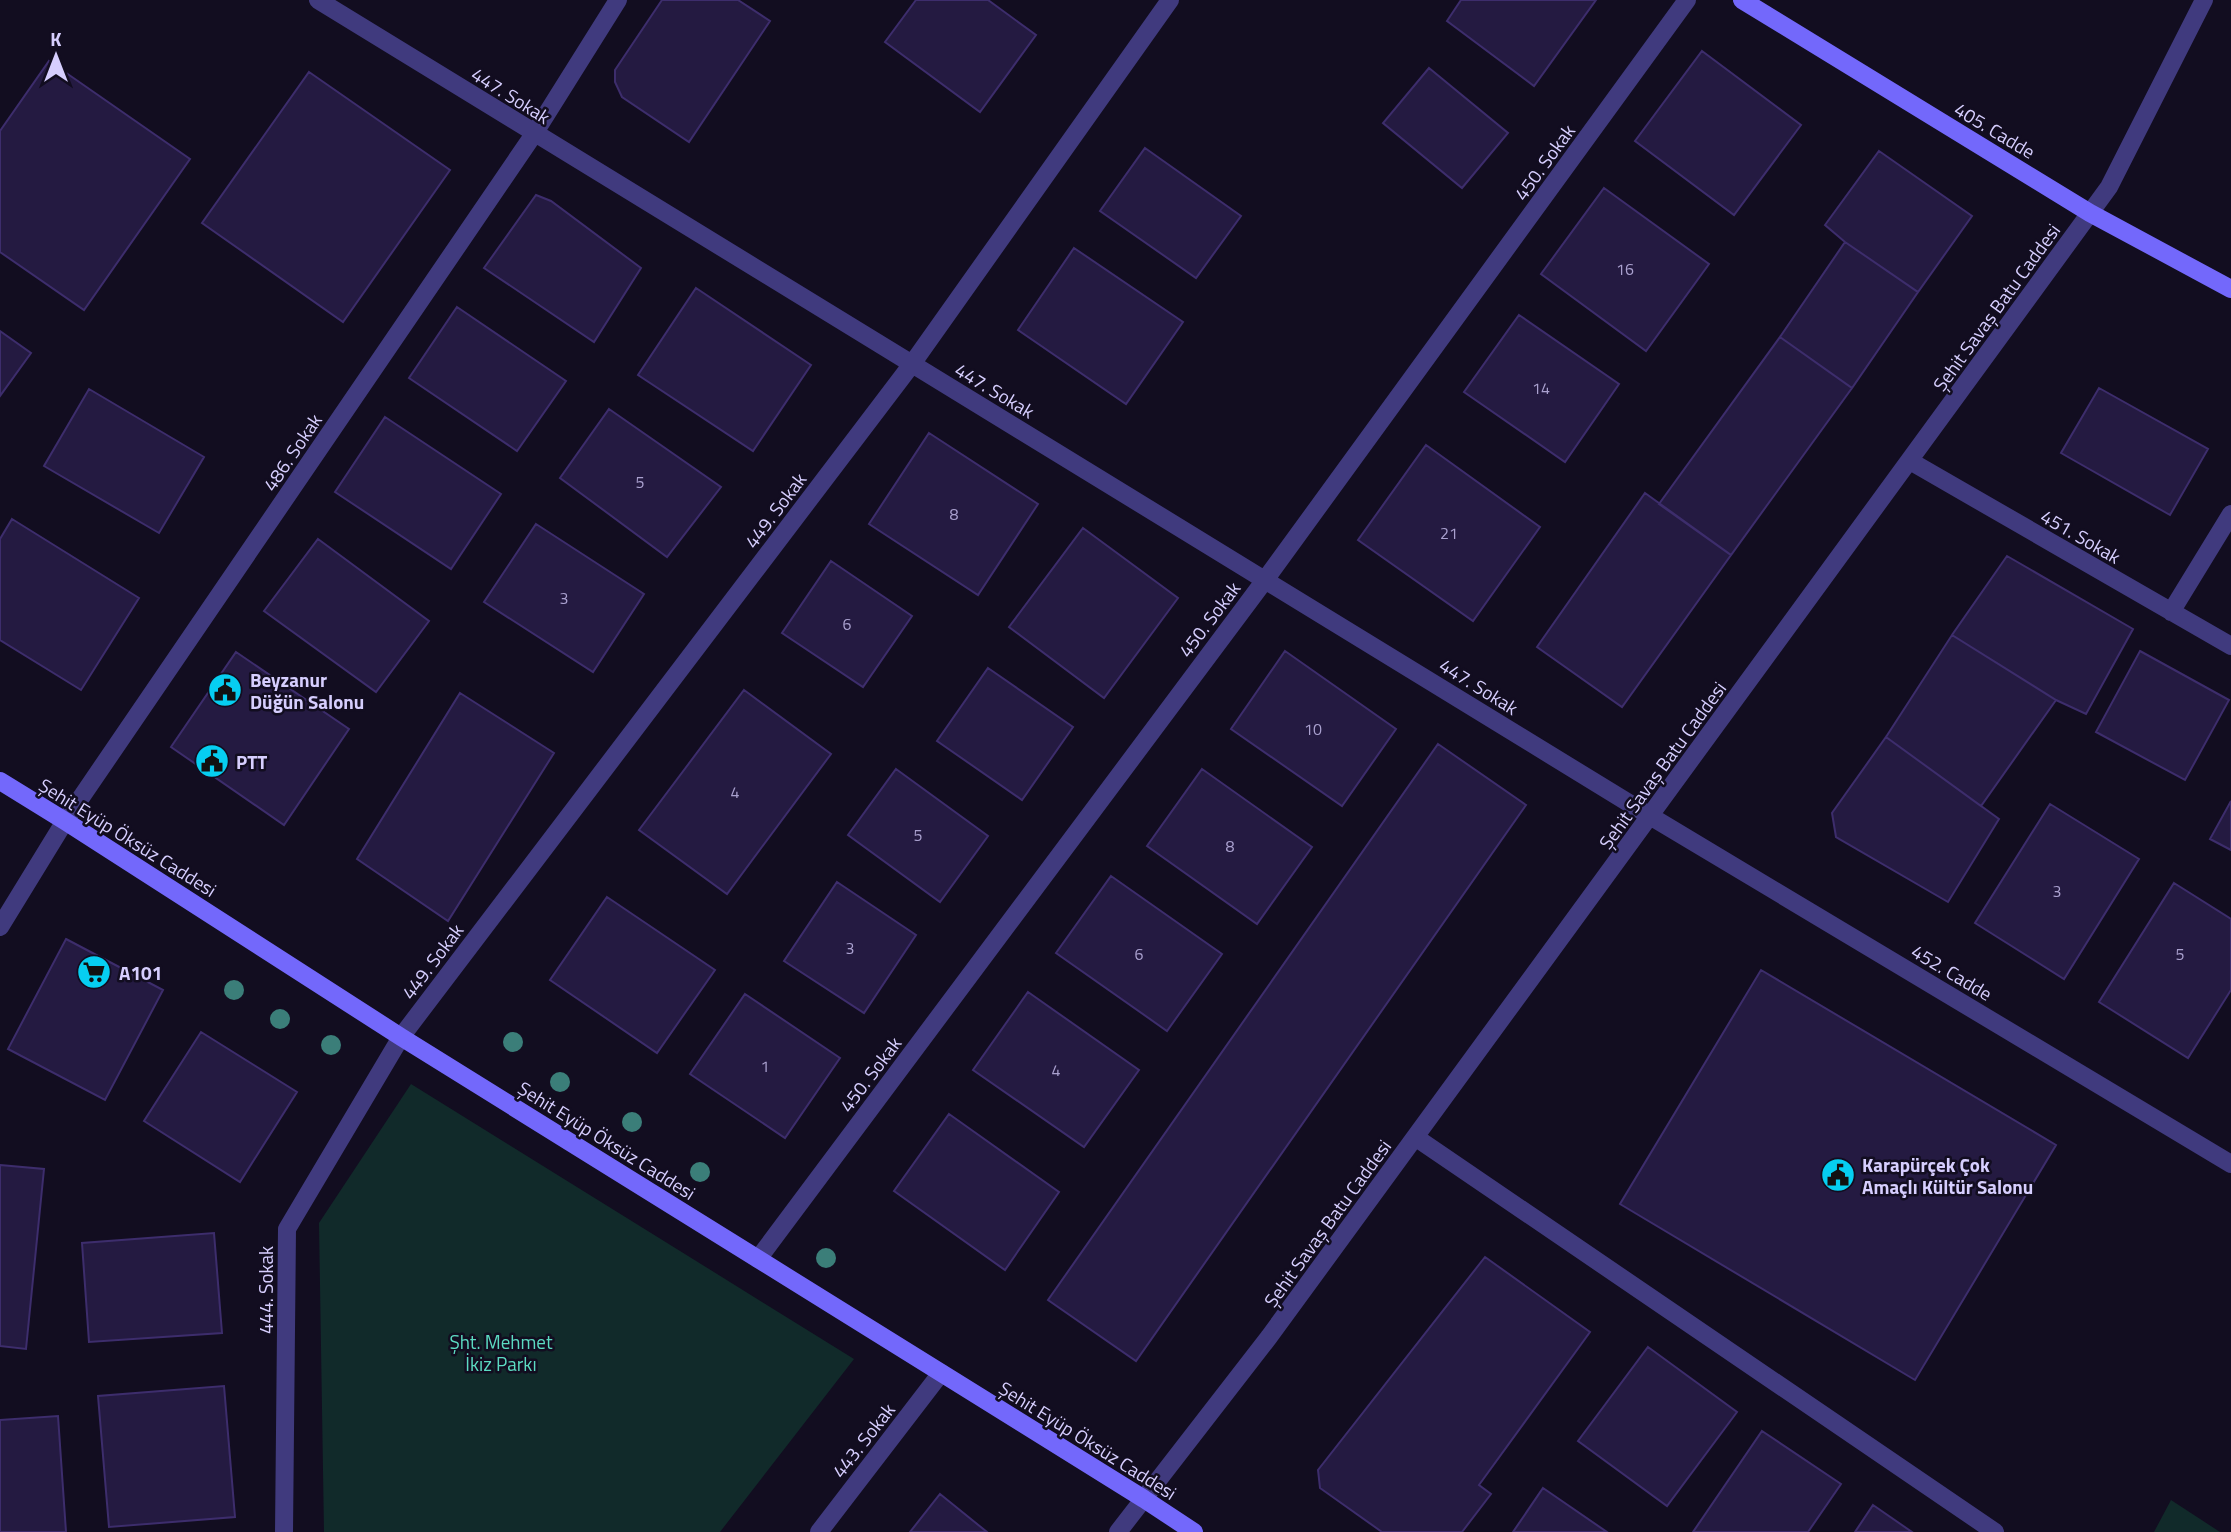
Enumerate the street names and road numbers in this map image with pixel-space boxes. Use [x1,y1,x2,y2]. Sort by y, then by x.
street label: 447. Sokak [466,59,556,131]
street label: 405. Cadde [1949,94,2041,166]
street label: 450. Sokak [1506,118,1582,206]
street label: Şehit Savaş Batu Caddesi [1925,217,2067,397]
street label: 447. Sokak [950,355,1040,425]
street label: 486. Sokak [255,407,329,497]
street label: 449. Sokak [737,466,813,554]
street label: 451. Sokak [2036,501,2126,571]
street label: 450. Sokak [1171,575,1247,663]
street label: 447. Sokak [1434,650,1524,722]
street label: Şehit Savaş Batu Caddesi [1591,675,1733,855]
street label: Şehit Eyüp Öksüz Caddesi [33,770,223,904]
street label: 449. Sokak [394,917,470,1005]
street label: 452. Cadde [1906,936,1998,1008]
street label: 450. Sokak [832,1030,908,1118]
street label: Şehit Eyüp Öksüz Caddesi [512,1073,702,1207]
street label: Şehit Savaş Batu Caddesi [1256,1133,1398,1313]
street label: 444. Sokak [251,1246,280,1334]
street label: Şehit Eyüp Öksüz Caddesi [993,1373,1183,1507]
street label: 443. Sokak [824,1396,902,1484]

